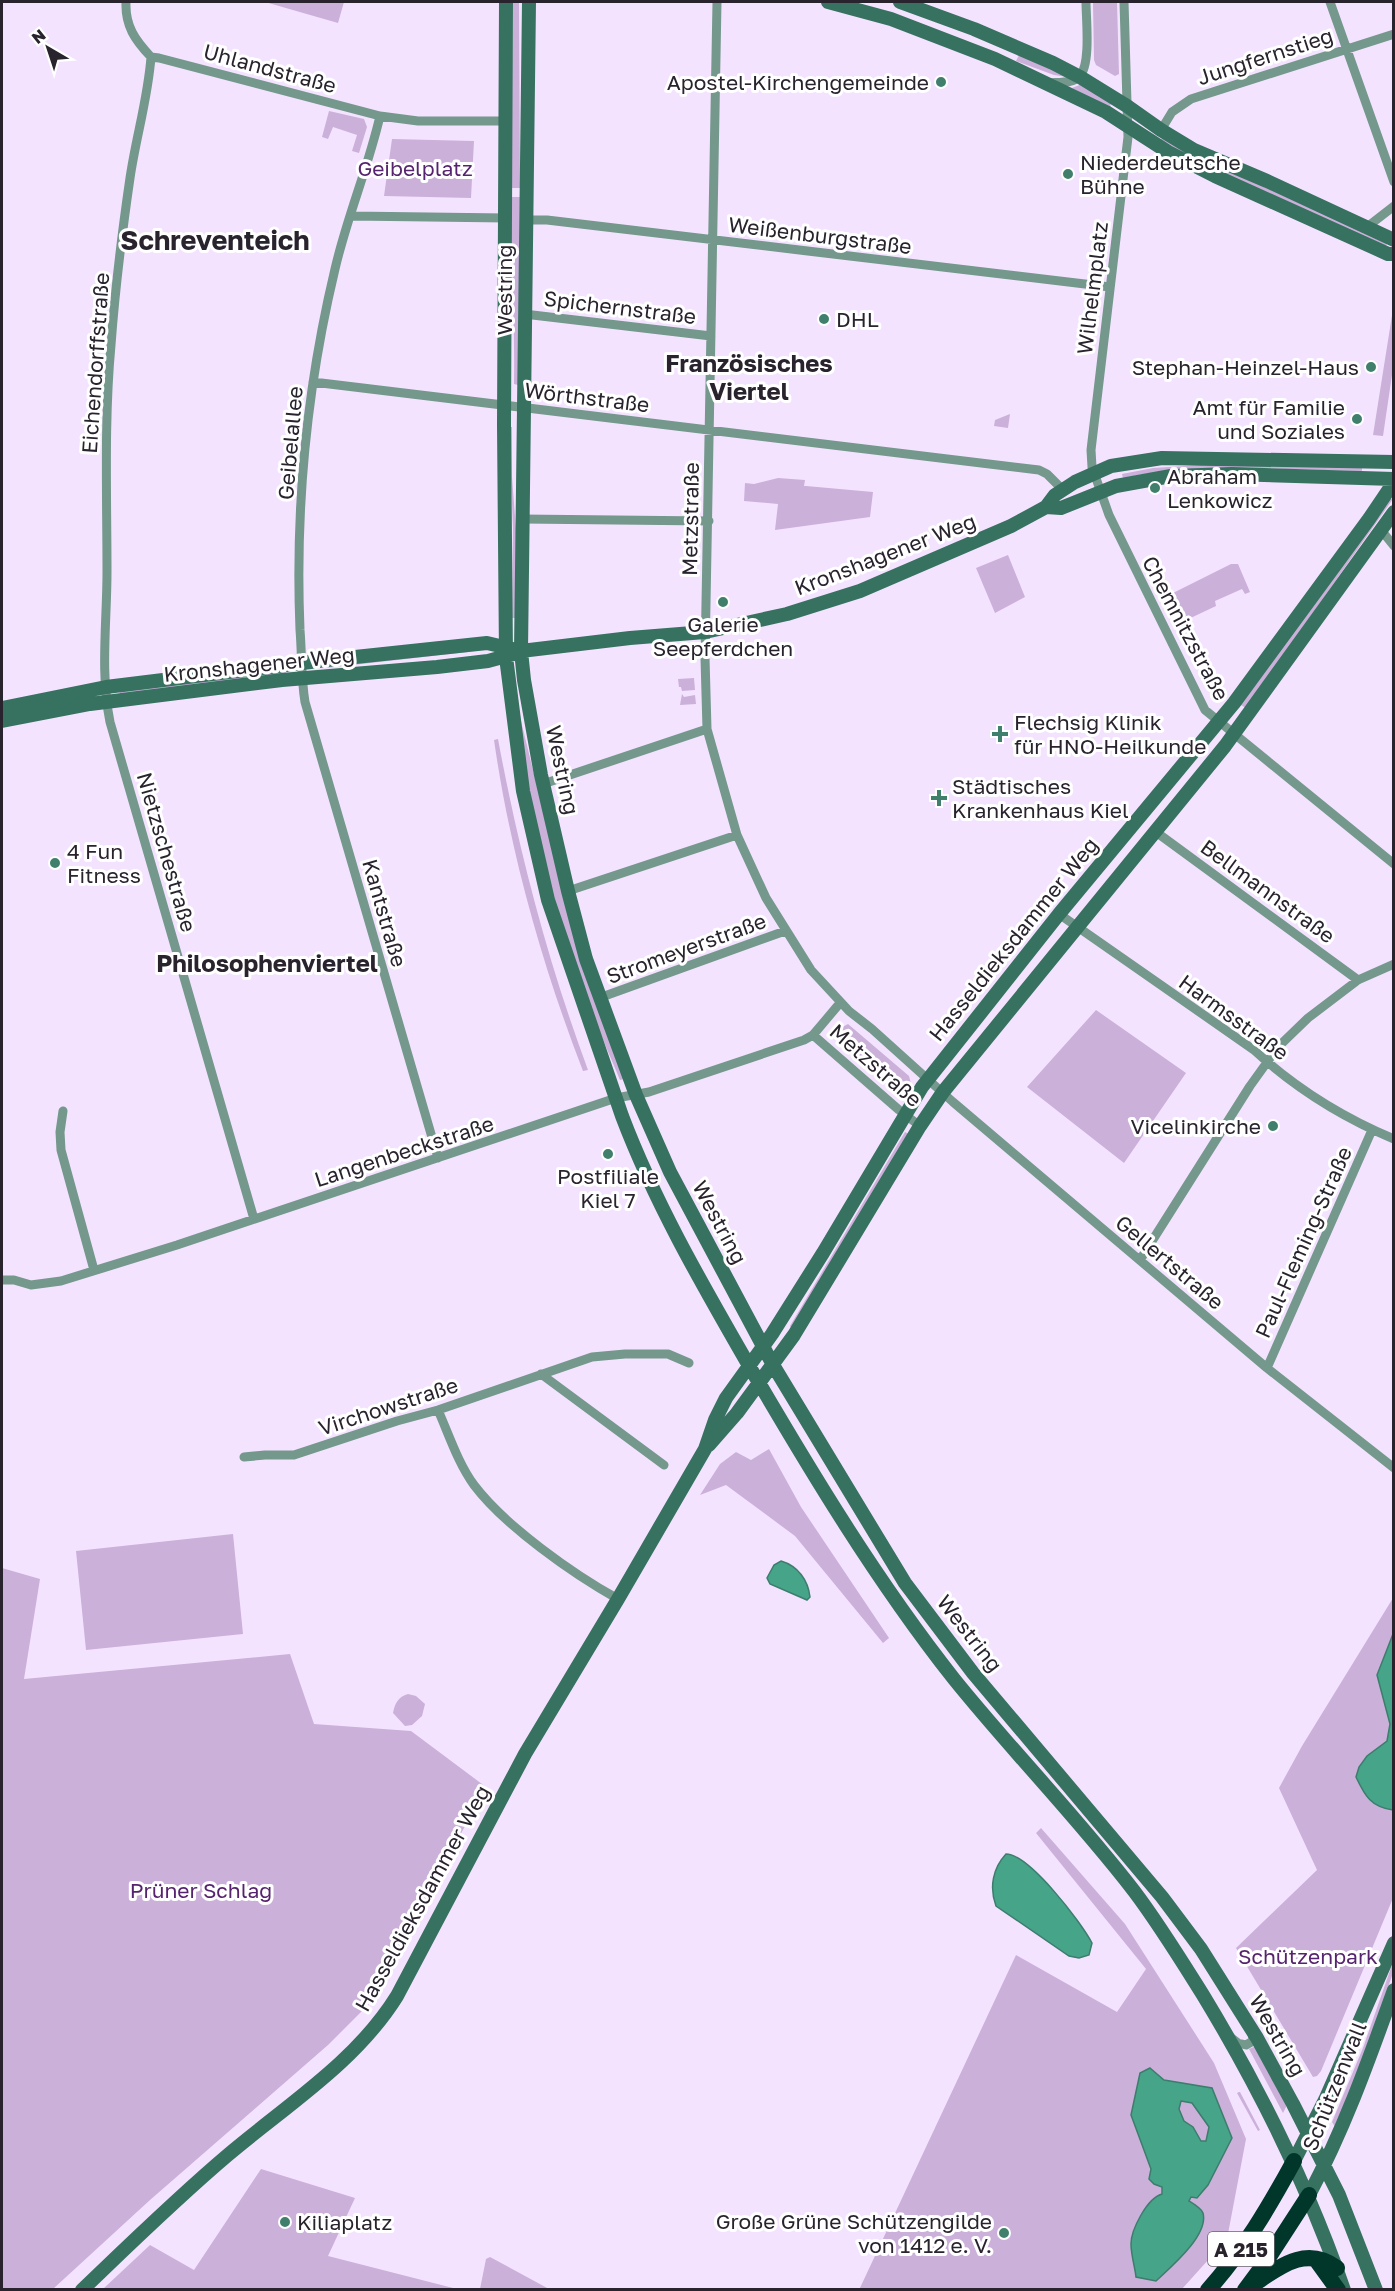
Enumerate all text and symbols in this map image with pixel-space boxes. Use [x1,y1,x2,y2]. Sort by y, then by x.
north arrow [18,18,78,78]
street label: Jungfernstieg [1194,22,1336,90]
text: N [28,25,50,48]
street label: Uhlandstraße [201,38,339,98]
place label: Apostel-Kirchengemeinde [667,69,929,95]
marker: Apostel-Kirchengemeinde [934,75,948,89]
place label: Niederdeutsche Bühne [1080,149,1241,199]
park label: Geibelplatz [357,155,473,181]
marker: Niederdeutsche Bühne [1061,167,1075,181]
street label: Weißenburgstraße [727,211,913,259]
street label: Wilhelmplatz [1071,220,1113,356]
district label: Schreventeich [120,224,310,256]
street label: Westring [491,245,517,335]
street label: Eichendorffstraße [76,272,114,454]
street label: Spichernstraße [542,285,698,329]
place label: DHL [836,306,879,332]
marker: DHL [817,312,831,326]
district label: Französisches Viertel [665,348,833,405]
place label: Stephan-Heinzel-Haus [1132,354,1359,380]
marker: Stephan-Heinzel-Haus [1364,360,1378,374]
street label: Wörthstraße [523,376,651,418]
street label: Geibelallee [272,385,308,501]
place label: Amt für Familie und Soziales [1192,394,1345,444]
marker: Amt für Familie und Soziales [1350,412,1364,426]
street label: Metzstraße [676,462,704,576]
place label: Abraham Lenkowicz [1167,463,1272,513]
marker: Abraham Lenkowicz [1148,481,1162,495]
street label: Kronshagener Weg [791,507,979,601]
street label: Chemnitzstraße [1137,551,1235,705]
marker: Galerie Seepferdchen [716,595,730,609]
place label: Galerie Seepferdchen [653,611,793,661]
street label: Kronshagener Weg [162,641,356,687]
place label: Flechsig Klinik für HNO-Heilkunde [1014,709,1206,759]
street label: Westring [541,723,585,817]
marker: Flechsig Klinik für HNO-Heilkunde [991,725,1009,743]
street label: Nietzschestraße [132,769,202,935]
place label: Städtisches Krankenhaus Kiel [952,773,1129,823]
marker: Städtisches Krankenhaus Kiel [930,789,948,807]
street label: Hasseldieksdammer Weg [923,832,1103,1046]
street label: Bellmannstraße [1196,834,1340,948]
place label: 4 Fun Fitness [67,838,141,888]
marker: 4 Fun Fitness [48,856,62,870]
street label: Kantstraße [357,856,413,970]
street label: Stromeyerstraße [603,907,769,989]
district label: Philosophenviertel [156,948,378,977]
street label: Harmsstraße [1174,968,1294,1066]
street label: Metzstraße [825,1018,927,1112]
street label: Langenbeckstraße [311,1110,497,1192]
place label: Vicelinkirche [1130,1113,1261,1139]
marker: Vicelinkirche [1266,1119,1280,1133]
street label: Paul-Fleming-Straße [1249,1142,1357,1342]
marker: Postfiliale Kiel 7 [601,1147,615,1161]
place label: Postfiliale Kiel 7 [557,1163,659,1213]
street label: Westring [687,1176,753,1268]
street label: Gellertstraße [1111,1209,1229,1315]
street label: Virchowstraße [315,1371,461,1441]
street label: Westring [932,1589,1008,1677]
street label: Hasseldieksdammer Weg [349,1780,495,2016]
park label: Prüner Schlag [130,1877,272,1903]
park label: Schützenpark [1238,1943,1378,1969]
street label: Westring [1244,1989,1312,2081]
street label: Schützenwall [1296,2018,1372,2154]
place label: Große Grüne Schützengilde von 1412 e. V. [716,2208,992,2258]
place label: Kiliaplatz [297,2209,392,2235]
marker: Kiliaplatz [278,2215,292,2229]
marker: Große Grüne Schützengilde von 1412 e. V. [997,2226,1011,2240]
road number: A 215 [1208,2232,1274,2266]

